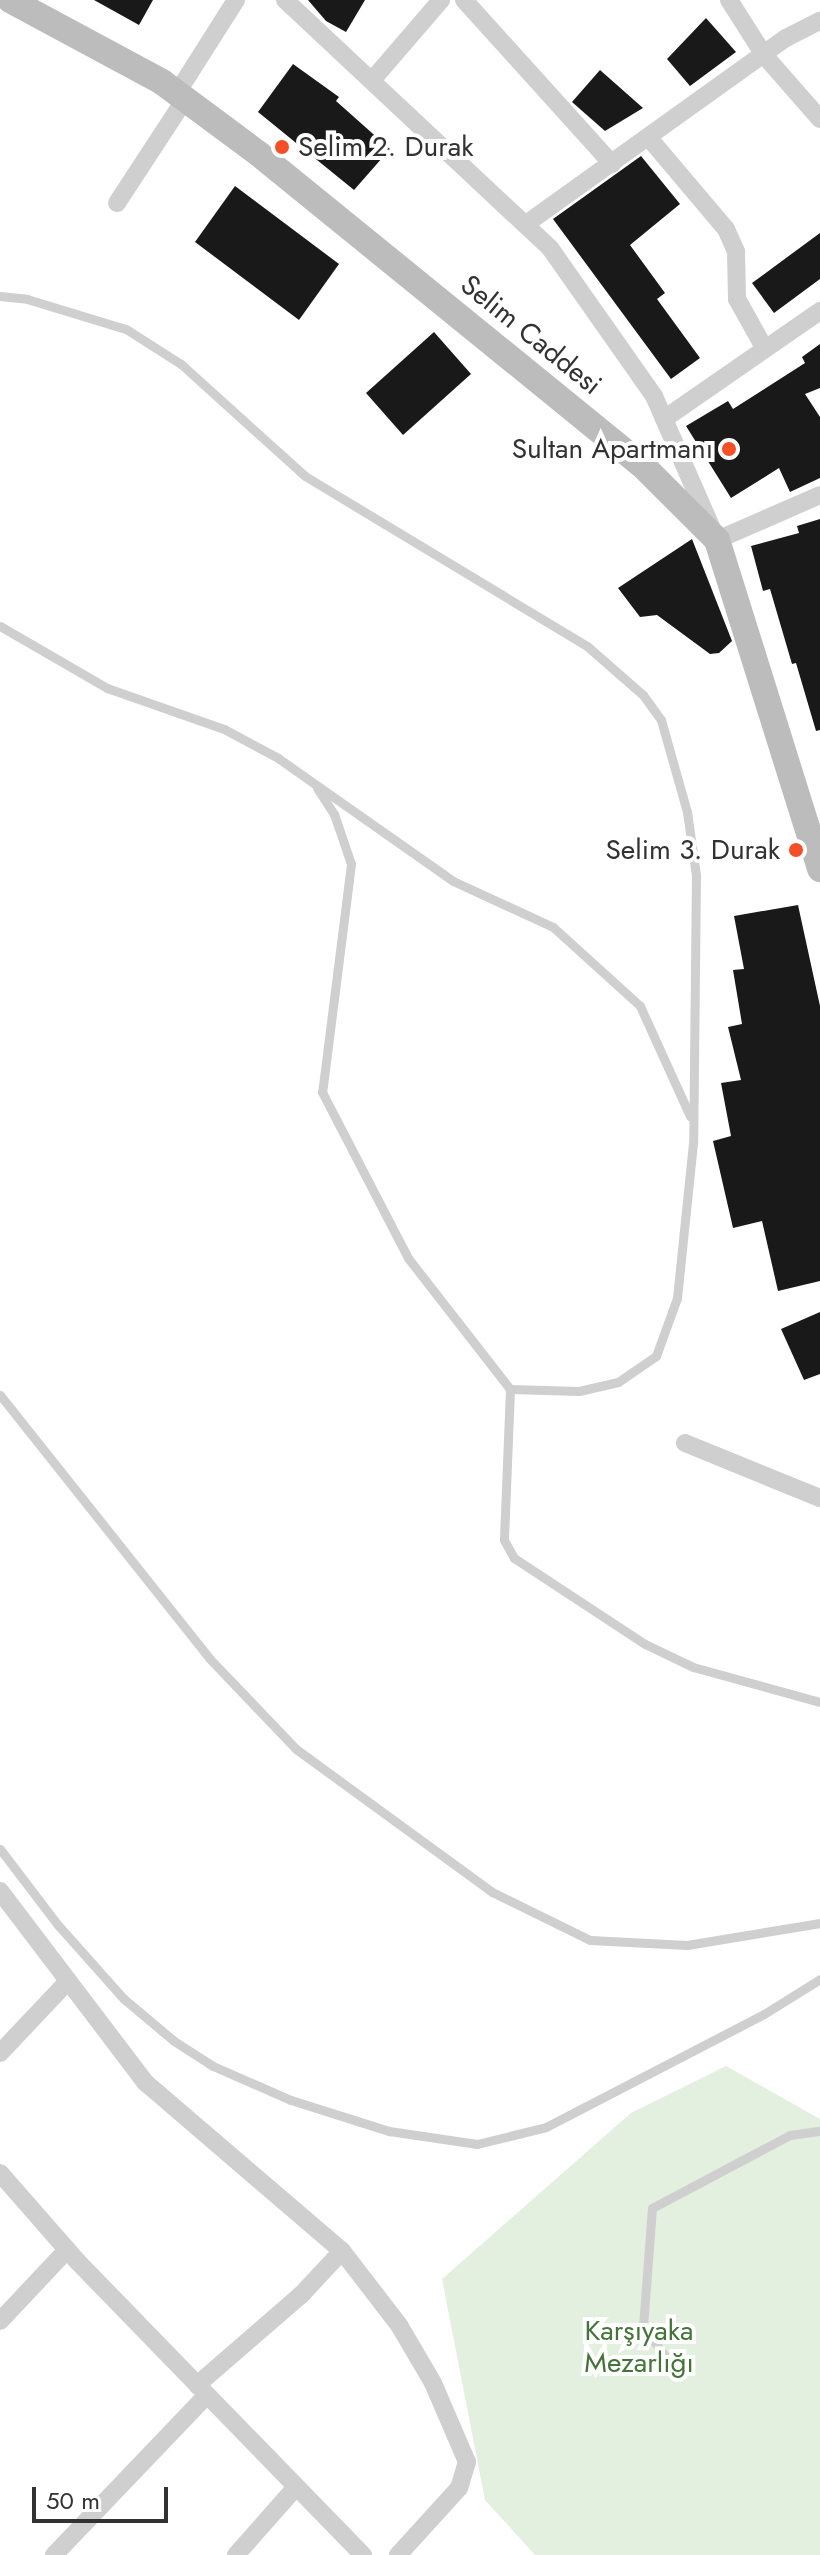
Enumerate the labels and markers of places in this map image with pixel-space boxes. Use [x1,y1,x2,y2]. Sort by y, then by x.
place label: Selim 2. Durak [298,130,474,164]
marker: Selim 2. Durak [273,138,291,156]
place label: Sultan Apartmanı [512,432,713,466]
marker: Sultan Apartmanı [720,440,738,458]
place label: Selim 3. Durak [605,833,780,867]
marker: Selim 3. Durak [787,841,805,859]

